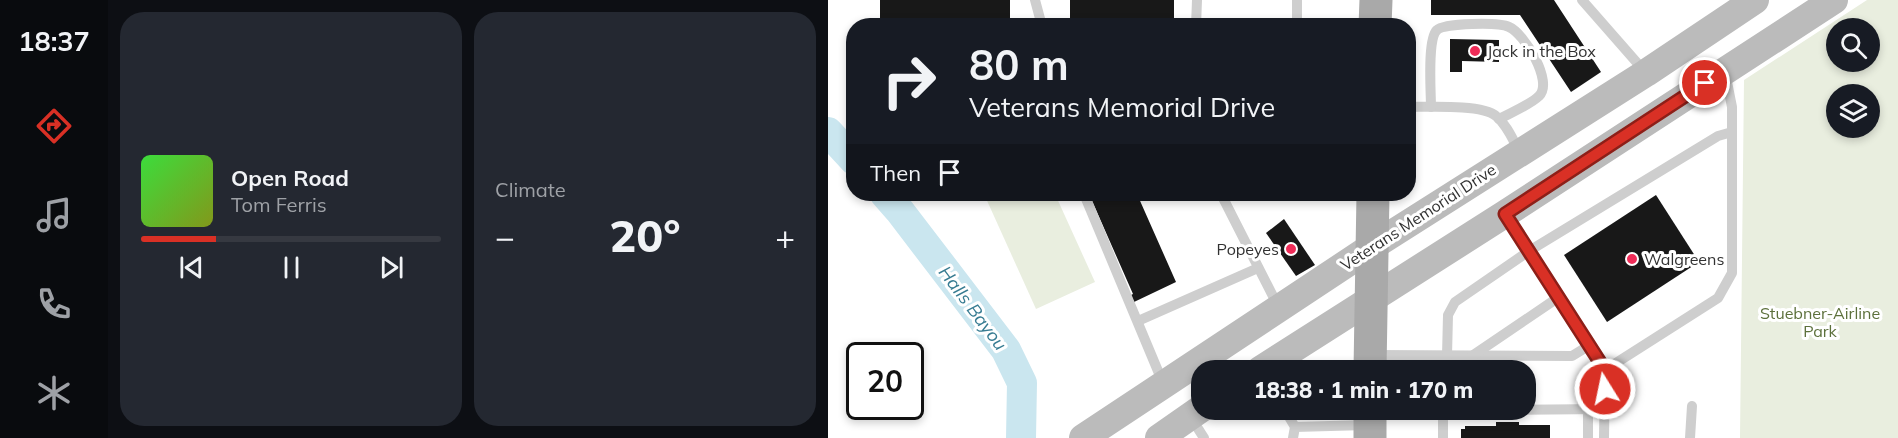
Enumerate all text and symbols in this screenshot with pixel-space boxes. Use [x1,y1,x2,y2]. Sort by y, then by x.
map controls [1826,18,1880,138]
button: search [1826,18,1880,72]
text: 18:37 [18,24,90,58]
text: 80 m [969,38,1069,91]
place label: Jack in the Box [1487,41,1596,61]
icon: right [870,42,948,120]
marker: Jack in the Box [1468,44,1482,58]
pin [1679,57,1730,108]
icon: arrive [1688,66,1721,99]
button: layers [1826,84,1880,138]
text: Veterans Memorial Drive [969,90,1275,124]
icon: directions [33,105,75,147]
icon: arrive [933,156,966,189]
text: Then [870,159,921,187]
street label: Veterans Memorial Drive [1336,159,1500,275]
text: Open Road [231,164,349,192]
text: Climate [495,177,566,202]
text: Tom Ferris [231,192,327,217]
icon: music [33,194,75,236]
text: 20° [609,207,681,263]
text: − [495,216,515,257]
text: + [775,216,795,257]
place label: Popeyes [1217,239,1279,259]
marker: Popeyes [1284,242,1298,256]
place label: Walgreens [1644,249,1724,269]
icon: previous [175,251,208,284]
icon: pause [275,251,308,284]
icon: next [375,251,408,284]
marker: Walgreens [1625,252,1639,266]
water label: Halls Bayou [934,261,1012,355]
icon: phone [33,283,75,325]
park label: Stuebner-Airline Park [1760,303,1880,341]
speed limit sign: 20 [846,342,924,420]
position arrow [1573,357,1637,421]
icon: climate [33,372,75,414]
text: 18:38 · 1 min · 170 m [1254,376,1473,404]

